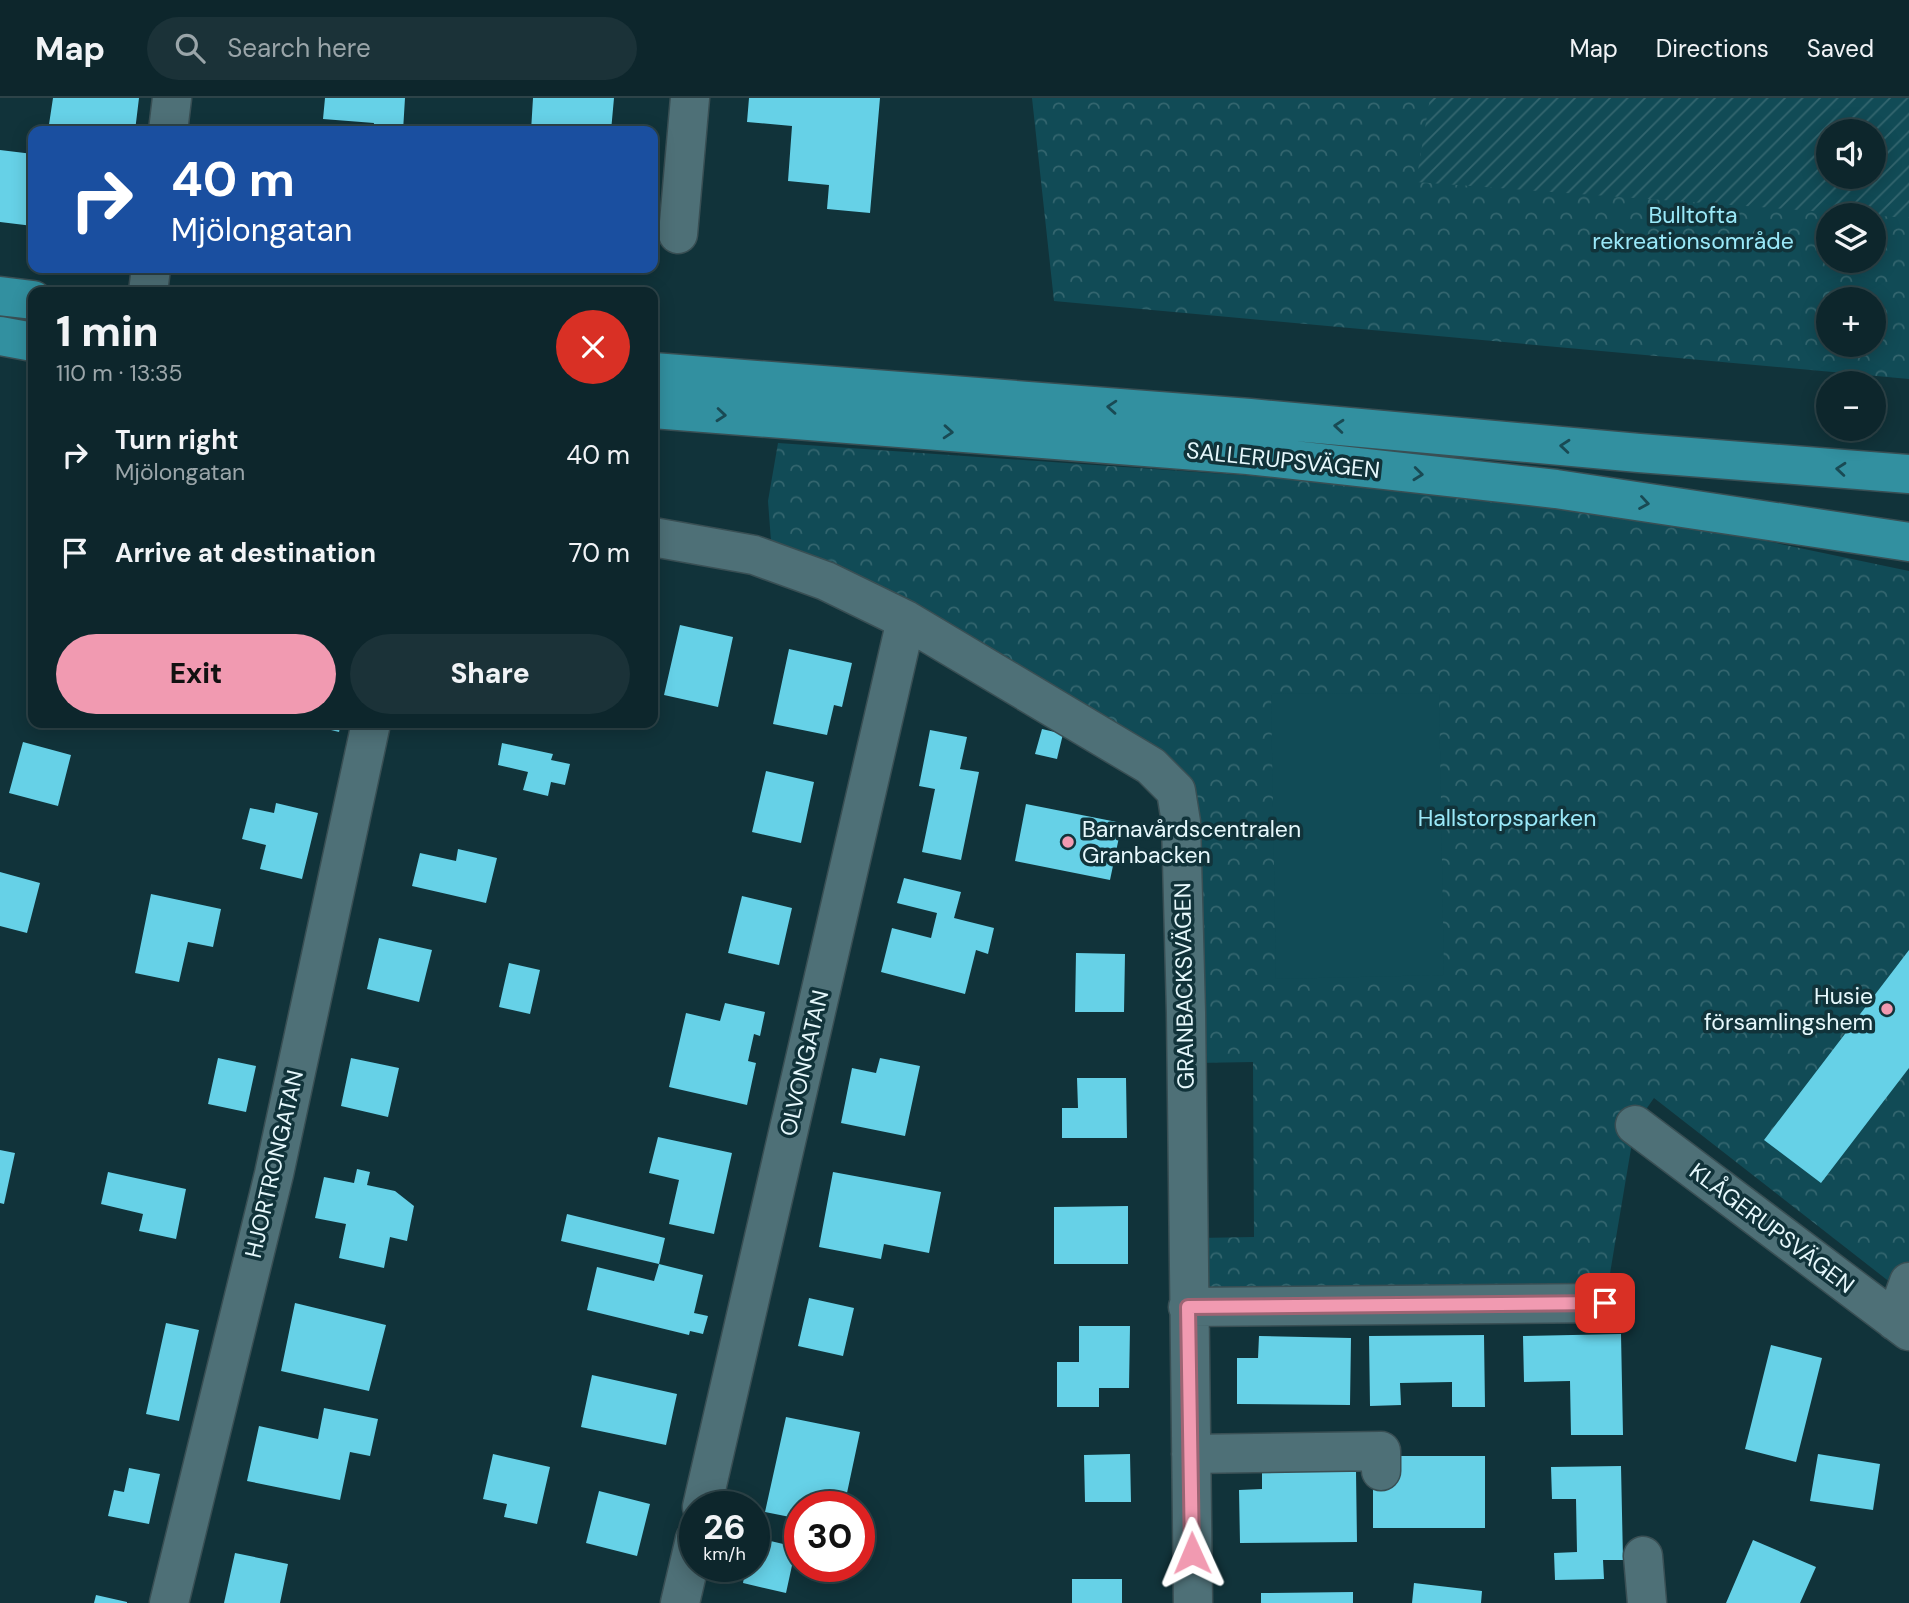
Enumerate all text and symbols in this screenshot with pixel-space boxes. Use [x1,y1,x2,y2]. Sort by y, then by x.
search box [147,17,637,80]
text: Map [35,27,105,70]
icon: search [171,29,209,67]
text: Search here [227,31,371,65]
text: Map [1570,33,1618,64]
text: Directions [1656,33,1769,64]
text: Saved [1807,33,1874,64]
map controls [1816,119,1886,441]
button: sound [1816,119,1886,189]
text: 40 m [171,147,295,211]
icon: right [56,154,147,245]
park label: Bulltofta rekreationsområde [1592,200,1794,256]
button: layers [1816,203,1886,273]
text: Mjölongatan [171,209,352,251]
button: + [1816,287,1886,357]
text: 1 min [56,304,159,359]
button: close [556,310,630,384]
text: 110 m · 13:35 [56,358,183,388]
button: − [1816,371,1886,441]
one-way arrow [1106,400,1117,415]
one-way arrow [716,407,727,422]
one-way arrow [1333,419,1344,434]
text: Turn right [115,423,239,457]
one-way arrow [942,424,953,439]
street label: SALLERUPSVÄGEN [1185,435,1381,485]
icon: right [56,436,94,474]
text: 40 m [566,438,630,472]
one-way arrow [1560,439,1571,454]
text: Mjölongatan [115,457,245,487]
one-way arrow [1835,462,1846,477]
one-way arrow [1412,466,1424,481]
one-way arrow [1638,495,1650,510]
icon: arrive [56,534,94,572]
text: Arrive at destination [115,536,376,570]
text: 70 m [569,536,630,570]
button: Exit [56,634,336,714]
button: Share [350,634,630,714]
park label: Hallstorpsparken [1418,803,1596,833]
place label: Barnavårdscentralen Granbacken [1082,814,1301,870]
marker: Barnavårdscentralen Granbacken [1060,834,1076,850]
street label: GRANBACKSVÄGEN [1167,882,1201,1090]
place label: Husie församlingshem [1704,981,1873,1037]
street label: OLVONGATAN [773,987,835,1139]
marker: Husie församlingshem [1879,1001,1895,1017]
street label: HJORTRONGATAN [238,1067,310,1261]
street label: KLÅGERUPSVÄGEN [1683,1156,1861,1300]
pin [1575,1273,1635,1333]
icon: arrive [1586,1284,1624,1322]
speed limit sign: 30 [784,1491,875,1582]
text: 26 [703,1504,746,1550]
position arrow [1155,1516,1229,1590]
text: km/h [703,1542,746,1566]

